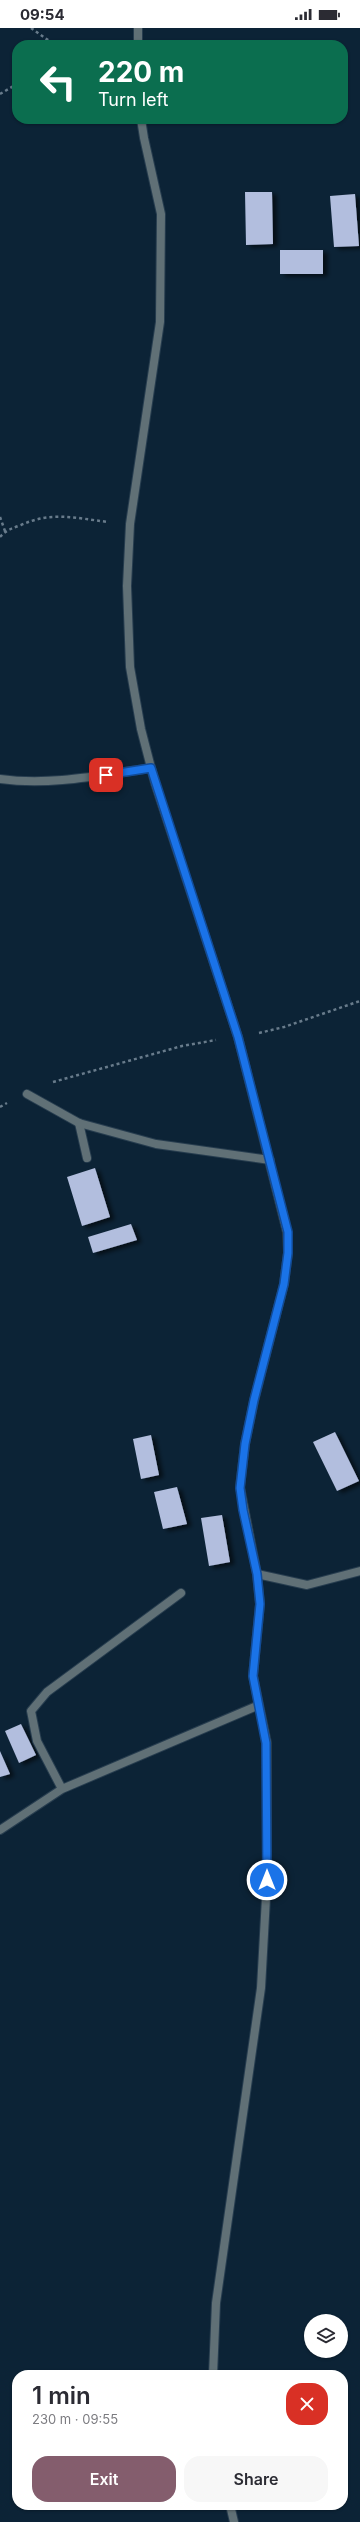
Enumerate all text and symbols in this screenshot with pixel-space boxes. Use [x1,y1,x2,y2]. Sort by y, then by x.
text: 09:54 [20,5,65,24]
text: 220 m [98,55,184,89]
icon: left [32,56,84,108]
text: Turn left [98,89,168,110]
pin [89,758,123,792]
icon: arrive [95,764,117,786]
position arrow [246,1859,288,1901]
map controls [304,2314,348,2358]
button: layers [304,2314,348,2358]
text: 1 min [32,2381,91,2410]
button: close [286,2383,328,2425]
text: 230 m · 09:55 [32,2411,118,2427]
button: Exit [32,2456,176,2502]
button: Share [184,2456,328,2502]

